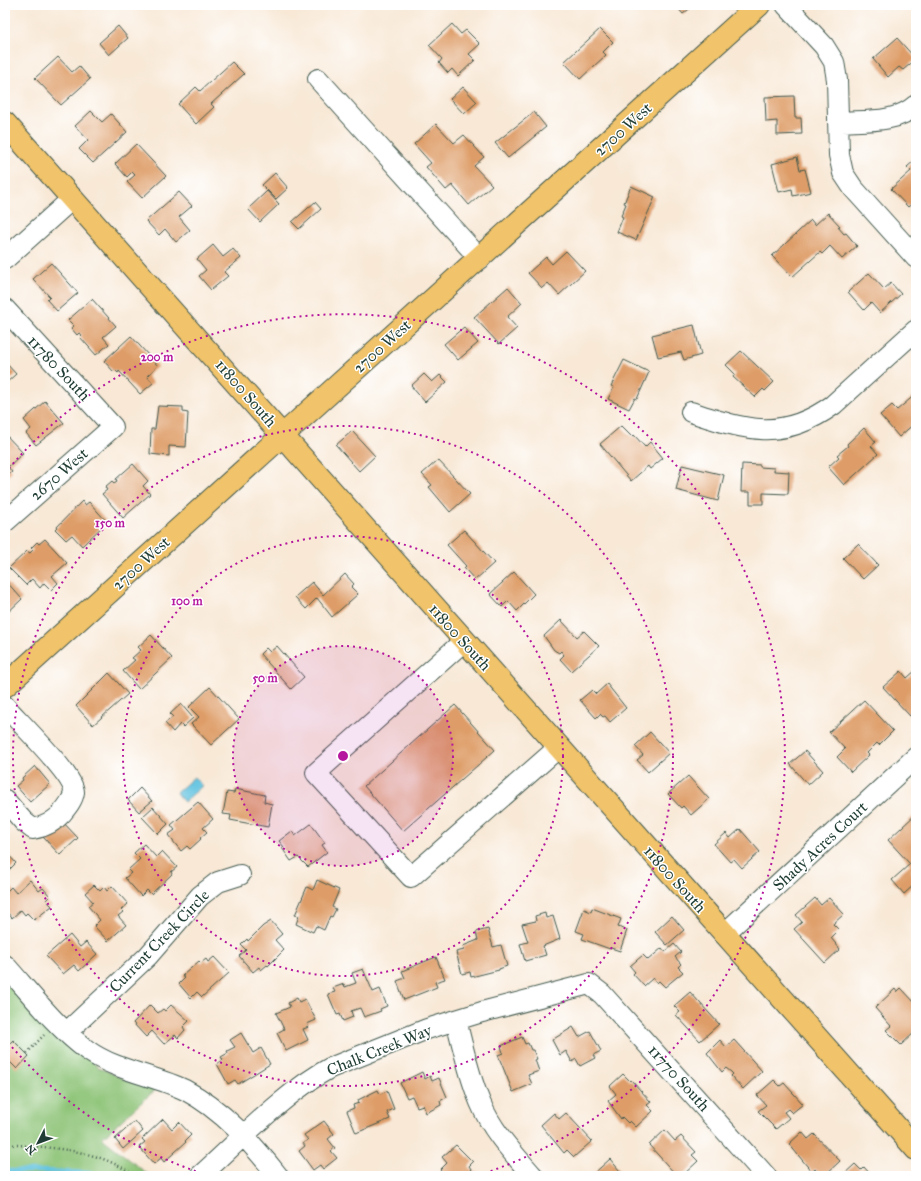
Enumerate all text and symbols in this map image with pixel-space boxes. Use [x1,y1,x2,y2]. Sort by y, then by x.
street label: 2700 West [590,98,656,160]
street label: 2700 West [349,315,415,377]
street label: 11780 South [24,331,94,405]
text: 200 m [141,350,174,364]
street label: 11800 South [211,355,281,431]
street label: 2670 West [26,444,92,504]
text: 150 m [95,516,126,530]
street label: 2700 West [108,532,174,594]
text: 100 m [171,594,204,608]
street label: 11800 South [425,600,495,675]
text: 50 m [252,671,279,685]
centre of rings [336,749,350,763]
street label: Shady Acres Court [769,797,871,895]
street label: 11800 South [640,842,710,917]
street label: Current Creek Circle [105,885,213,996]
street label: Chalk Creek Way [324,1020,435,1080]
street label: 11770 South [644,1041,714,1115]
north arrow [18,1123,58,1163]
text: N [23,1141,39,1157]

